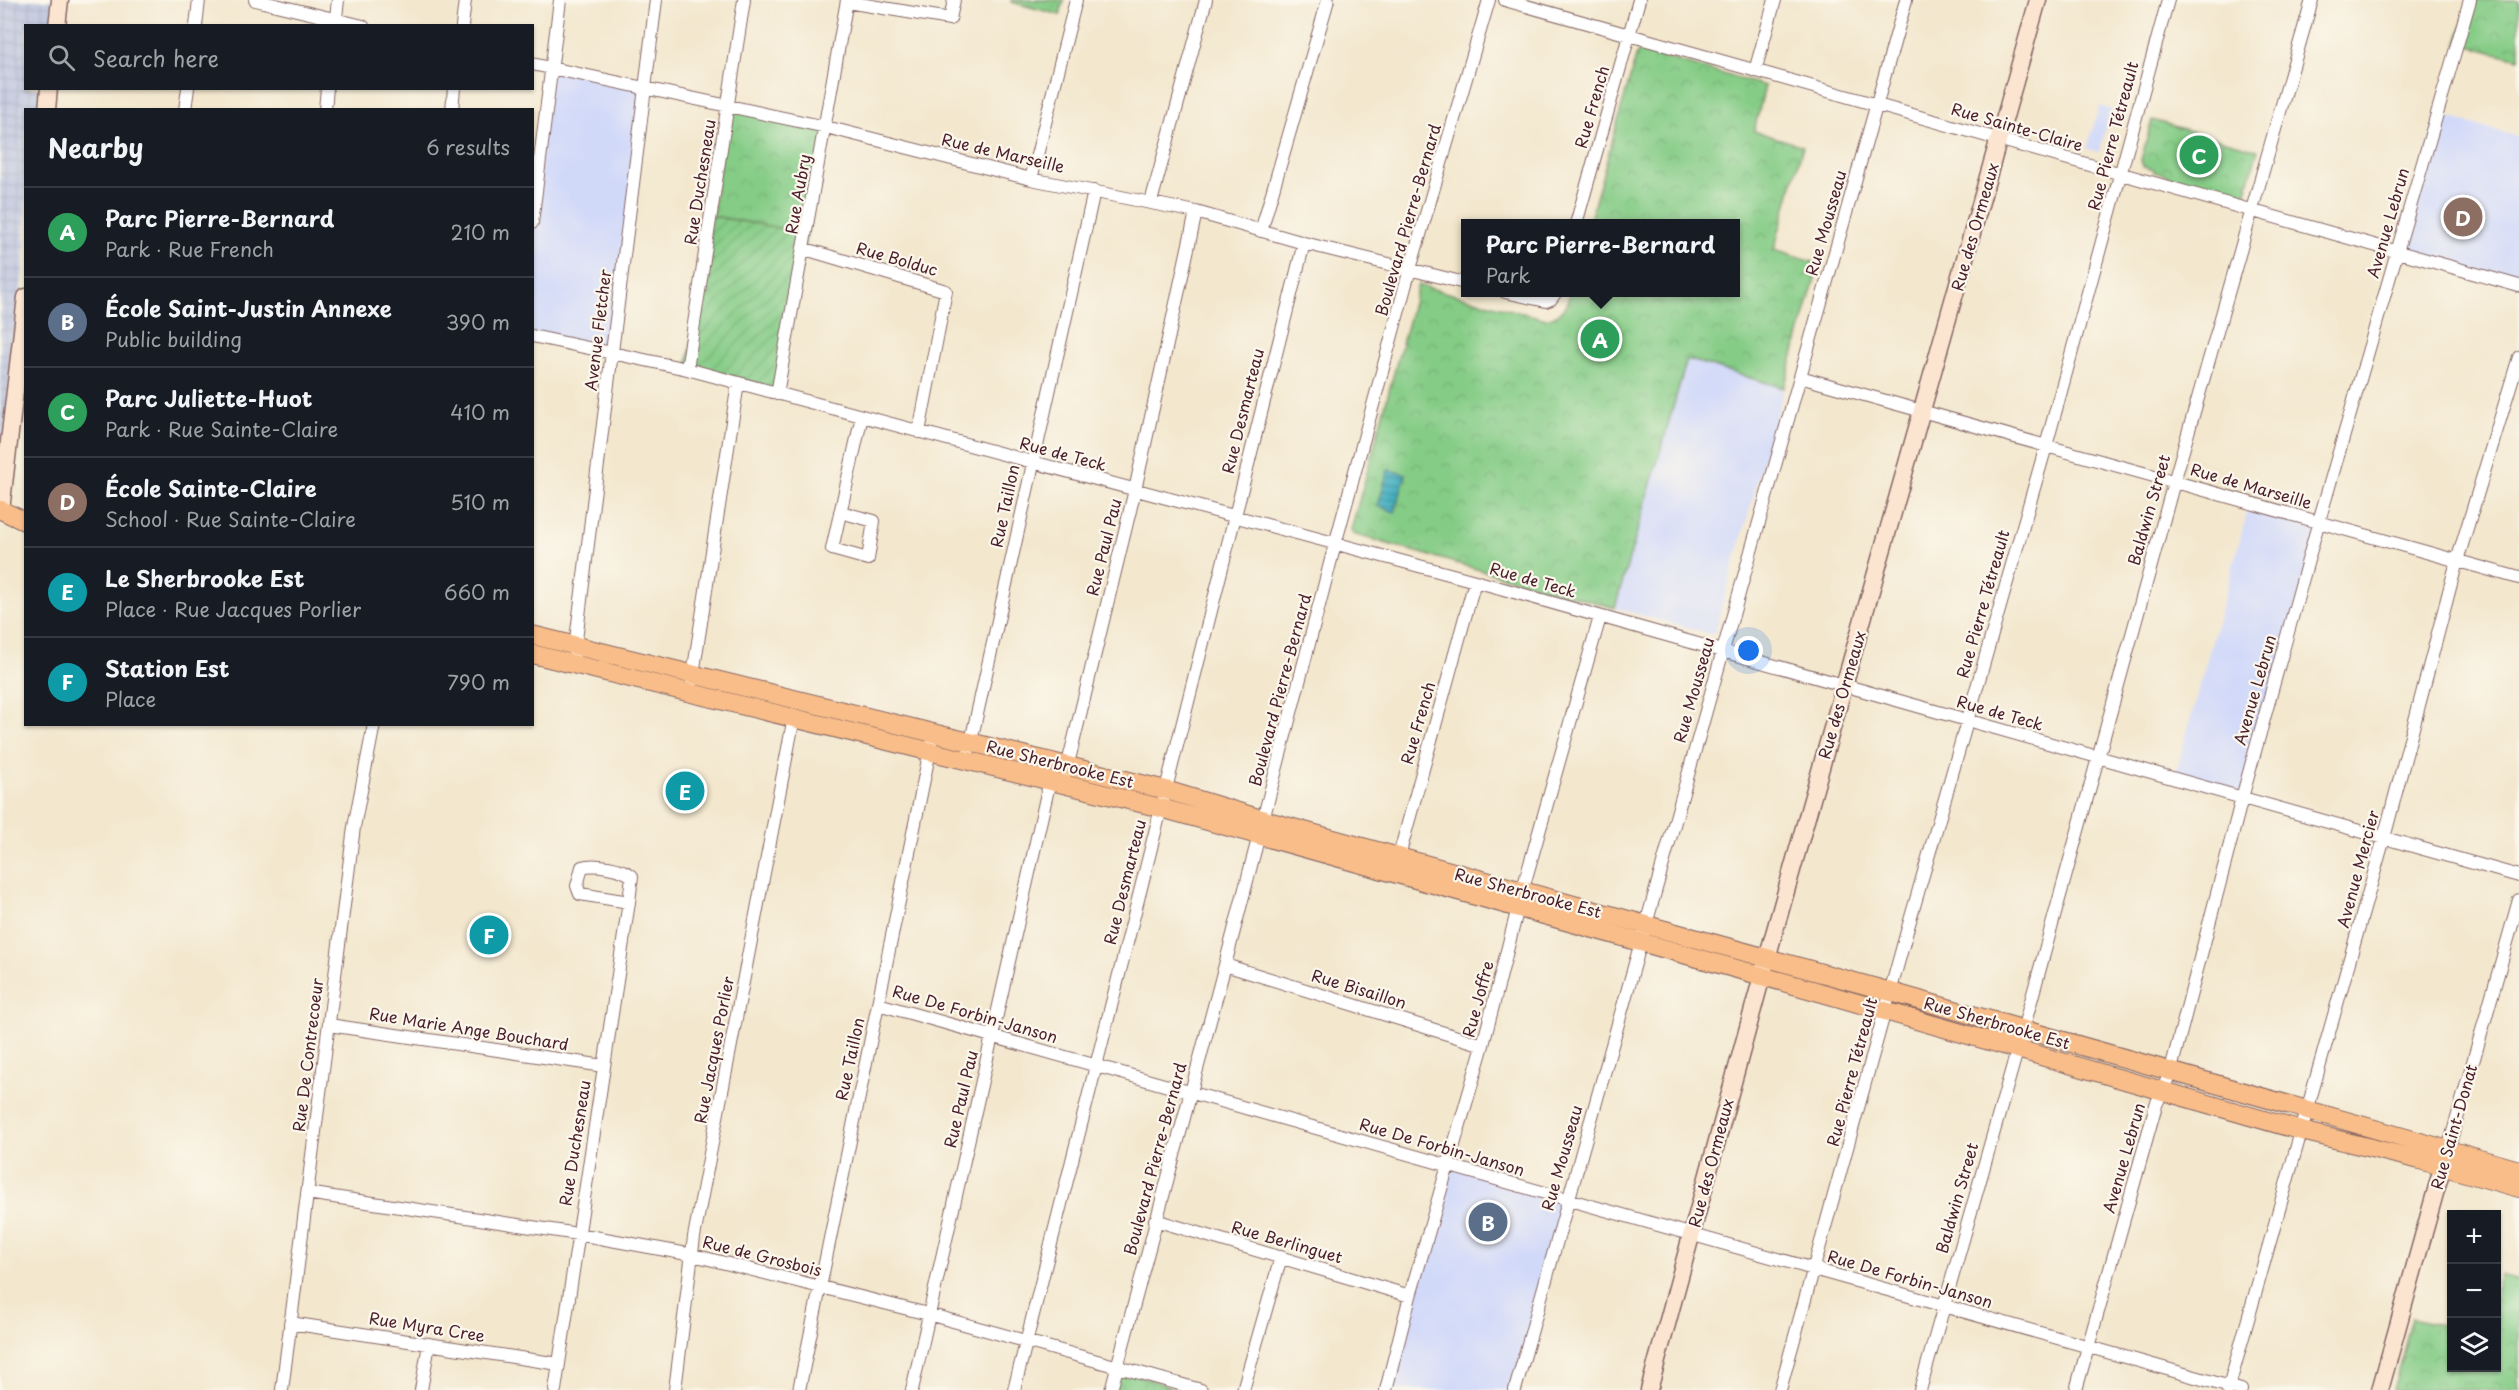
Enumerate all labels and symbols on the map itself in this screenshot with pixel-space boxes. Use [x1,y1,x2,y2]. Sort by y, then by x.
street label: Rue Pierre Tétreault [2081,58,2144,213]
street label: Rue French [1568,63,1614,151]
street label: Rue Sainte-Claire [1949,96,2086,156]
street label: Rue Duchesneau [677,117,721,247]
street label: Boulevard Pierre-Bernard [1368,121,1446,319]
street label: Rue de Marseille [939,126,1067,178]
pin: C [2180,132,2218,178]
street label: Rue Aubry [778,152,816,236]
street label: Rue des Ormeaux [1944,160,2004,294]
street label: Avenue Lebrun [2360,165,2414,281]
street label: Rue Mousseau [1798,167,1852,278]
pin: D [2444,194,2482,240]
street label: Rue Bolduc [854,235,941,281]
street label: Avenue Fletcher [578,267,616,392]
pin: A [1580,316,1620,362]
street label: Rue Desmarteau [1215,346,1269,476]
street label: Rue de Teck [1017,430,1110,476]
street label: Baldwin Street [2121,451,2175,568]
street label: Rue de Marseille [2188,456,2315,514]
street label: Rue Taillon [984,462,1025,549]
street label: Rue Paul Pau [1079,495,1127,598]
street label: Rue Pierre Tétreault [1949,526,2015,681]
street label: Rue de Teck [1487,555,1580,603]
street label: Boulevard Pierre-Bernard [1242,590,1316,789]
street label: Rue des Ormeaux [1811,628,1871,762]
street label: Avenue Lebrun [2227,632,2281,748]
street label: Rue Mousseau [1666,634,1720,745]
your location [1734,636,1763,665]
street label: Rue French [1394,679,1440,767]
street label: Rue de Teck [1954,688,2047,736]
street label: Rue Sherbrooke Est [984,733,1137,793]
pin: E [666,768,704,814]
street label: Avenue Mercier [2330,807,2384,930]
street label: Rue Desmarteau [1097,817,1151,947]
street label: Rue Sherbrooke Est [1452,861,1604,923]
pin: F [470,912,508,958]
street label: Rue Joffre [1455,958,1499,1040]
street label: Rue Bisaillon [1309,962,1410,1014]
street label: Rue Jacques Porlier [687,973,739,1125]
street label: Rue De Contrecoeur [286,976,328,1133]
street label: Rue De Forbin-Janson [890,978,1061,1048]
street label: Rue Sherbrooke Est [1921,990,2073,1054]
street label: Rue Pierre Tétreault [1820,994,1883,1149]
street label: Rue Marie Ange Bouchard [368,1000,571,1056]
street label: Rue Taillon [829,1015,870,1102]
street label: Rue Paul Pau [937,1047,983,1150]
street label: Boulevard Pierre-Bernard [1117,1059,1191,1258]
street label: Rue Saint-Donat [2424,1061,2483,1192]
street label: Rue Duchesneau [552,1078,596,1208]
street label: Rue des Ormeaux [1681,1096,1739,1230]
street label: Avenue Lebrun [2096,1100,2150,1216]
street label: Rue Mousseau [1534,1102,1588,1213]
street label: Rue De Forbin-Janson [1357,1111,1528,1181]
street label: Baldwin Street [1929,1139,1983,1256]
pin: B [1468,1200,1508,1244]
street label: Rue Berlinguet [1229,1214,1346,1268]
street label: Rue de Grosbois [700,1229,824,1281]
street label: Rue De Forbin-Janson [1825,1243,1996,1313]
street label: Rue Myra Cree [367,1305,487,1347]

